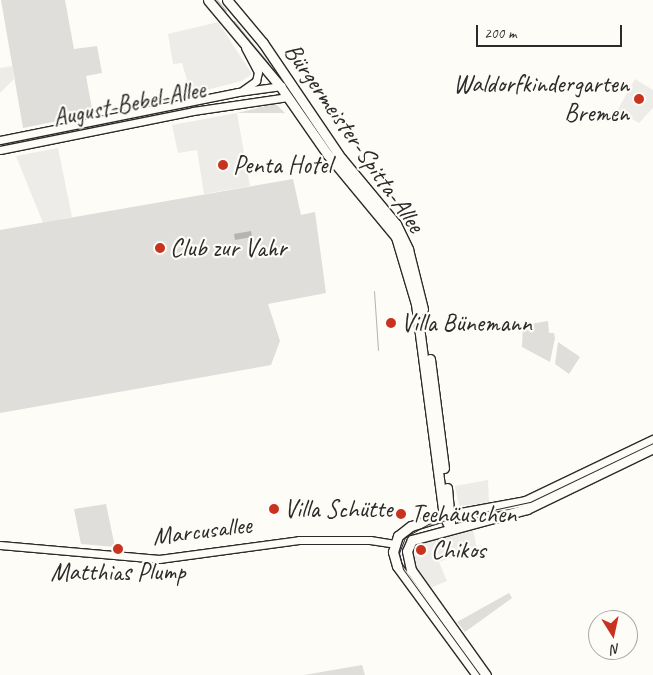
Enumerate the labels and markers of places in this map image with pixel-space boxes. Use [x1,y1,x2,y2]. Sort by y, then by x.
place label: Waldorfkindergarten Bremen [453,70,629,129]
marker: Waldorfkindergarten Bremen [633,93,645,105]
place label: Penta Hotel [233,150,331,180]
marker: Penta Hotel [217,159,229,171]
place label: Club zur Vahr [170,233,287,263]
marker: Club zur Vahr [154,242,166,254]
place label: Villa Bünemann [401,308,532,338]
marker: Villa Bünemann [385,317,397,329]
place label: Villa Schütte [284,494,391,524]
place label: Teehäuschen [411,499,516,529]
marker: Villa Schütte [268,503,280,515]
marker: Teehäuschen [395,508,407,520]
place label: Chikos [431,535,486,565]
marker: Matthias Plump [112,543,124,555]
marker: Chikos [415,544,427,556]
place label: Matthias Plump [50,557,186,587]

